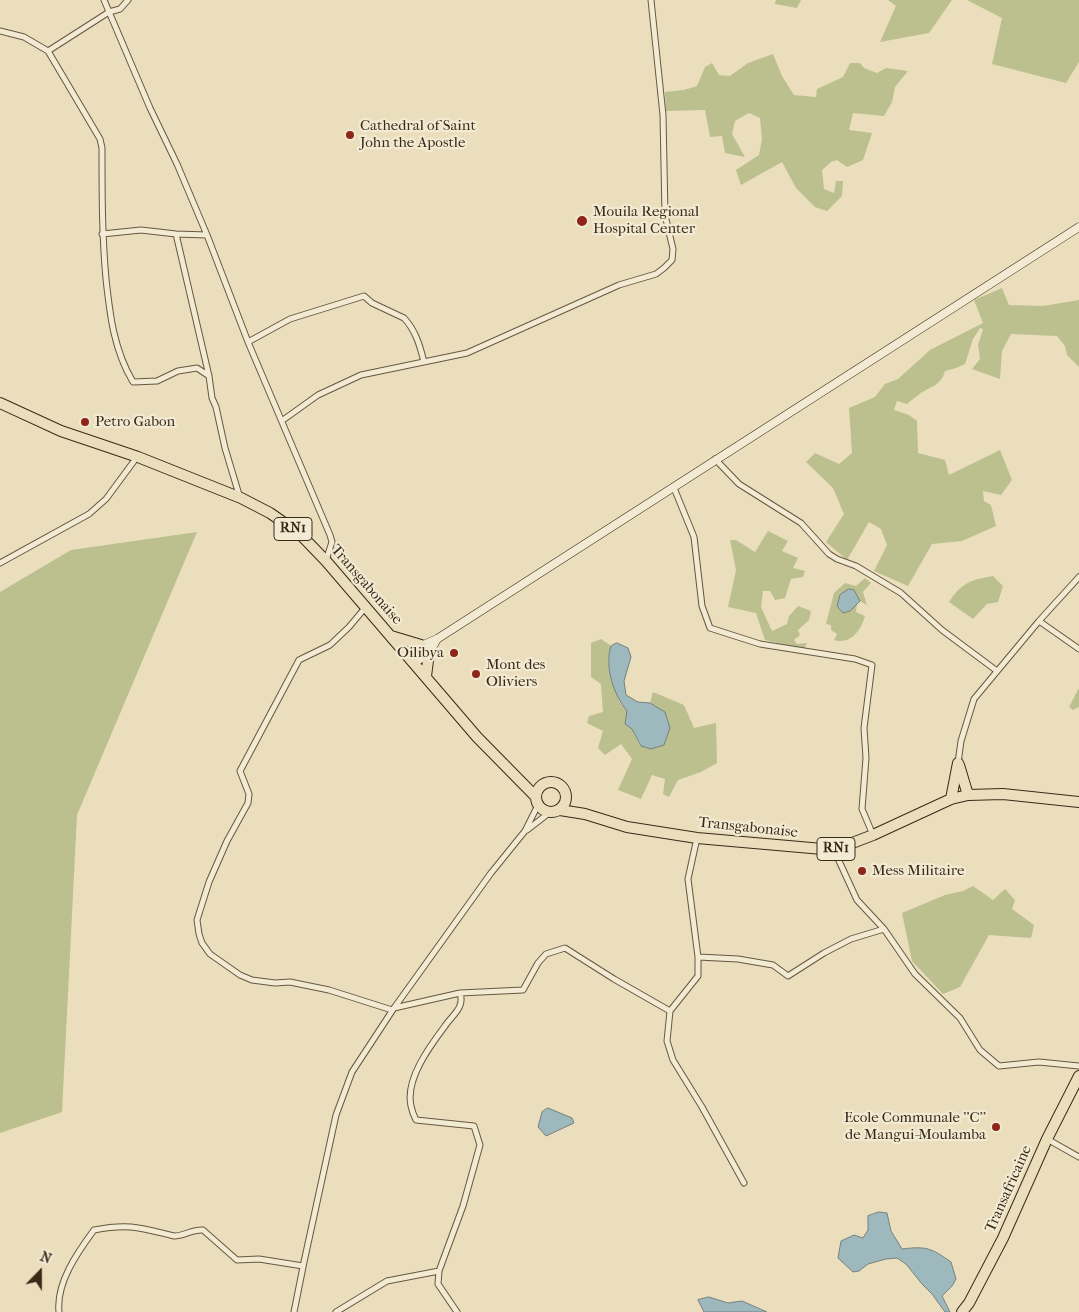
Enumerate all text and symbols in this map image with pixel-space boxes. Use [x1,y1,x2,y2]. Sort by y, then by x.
place label: Cathedral of Saint John the Apostle [360,117,476,152]
marker: Cathedral of Saint John the Apostle [344,129,356,141]
place label: Mouila Regional Hospital Center [593,203,699,238]
marker: Mouila Regional Hospital Center [575,214,589,228]
place label: Petro Gabon [95,413,175,431]
marker: Petro Gabon [79,416,91,428]
road number: RN1 [274,518,312,540]
street label: Transgabonaise [326,541,406,629]
place label: Oilibya [397,644,444,662]
marker: Oilibya [448,647,460,659]
place label: Mont des Oliviers [486,656,545,691]
marker: Mont des Oliviers [470,668,482,680]
street label: Transgabonaise [697,814,799,842]
road number: RN1 [817,838,855,861]
place label: Mess Militaire [872,862,964,880]
marker: Mess Militaire [856,865,868,877]
place label: Ecole Communale ''C'' de Mangui-Moulamba [844,1109,986,1144]
marker: Ecole Communale ''C'' de Mangui-Moulamba [990,1121,1002,1133]
street label: Transafricaine [982,1143,1036,1235]
north arrow [15,1247,65,1297]
text: N [38,1248,54,1267]

